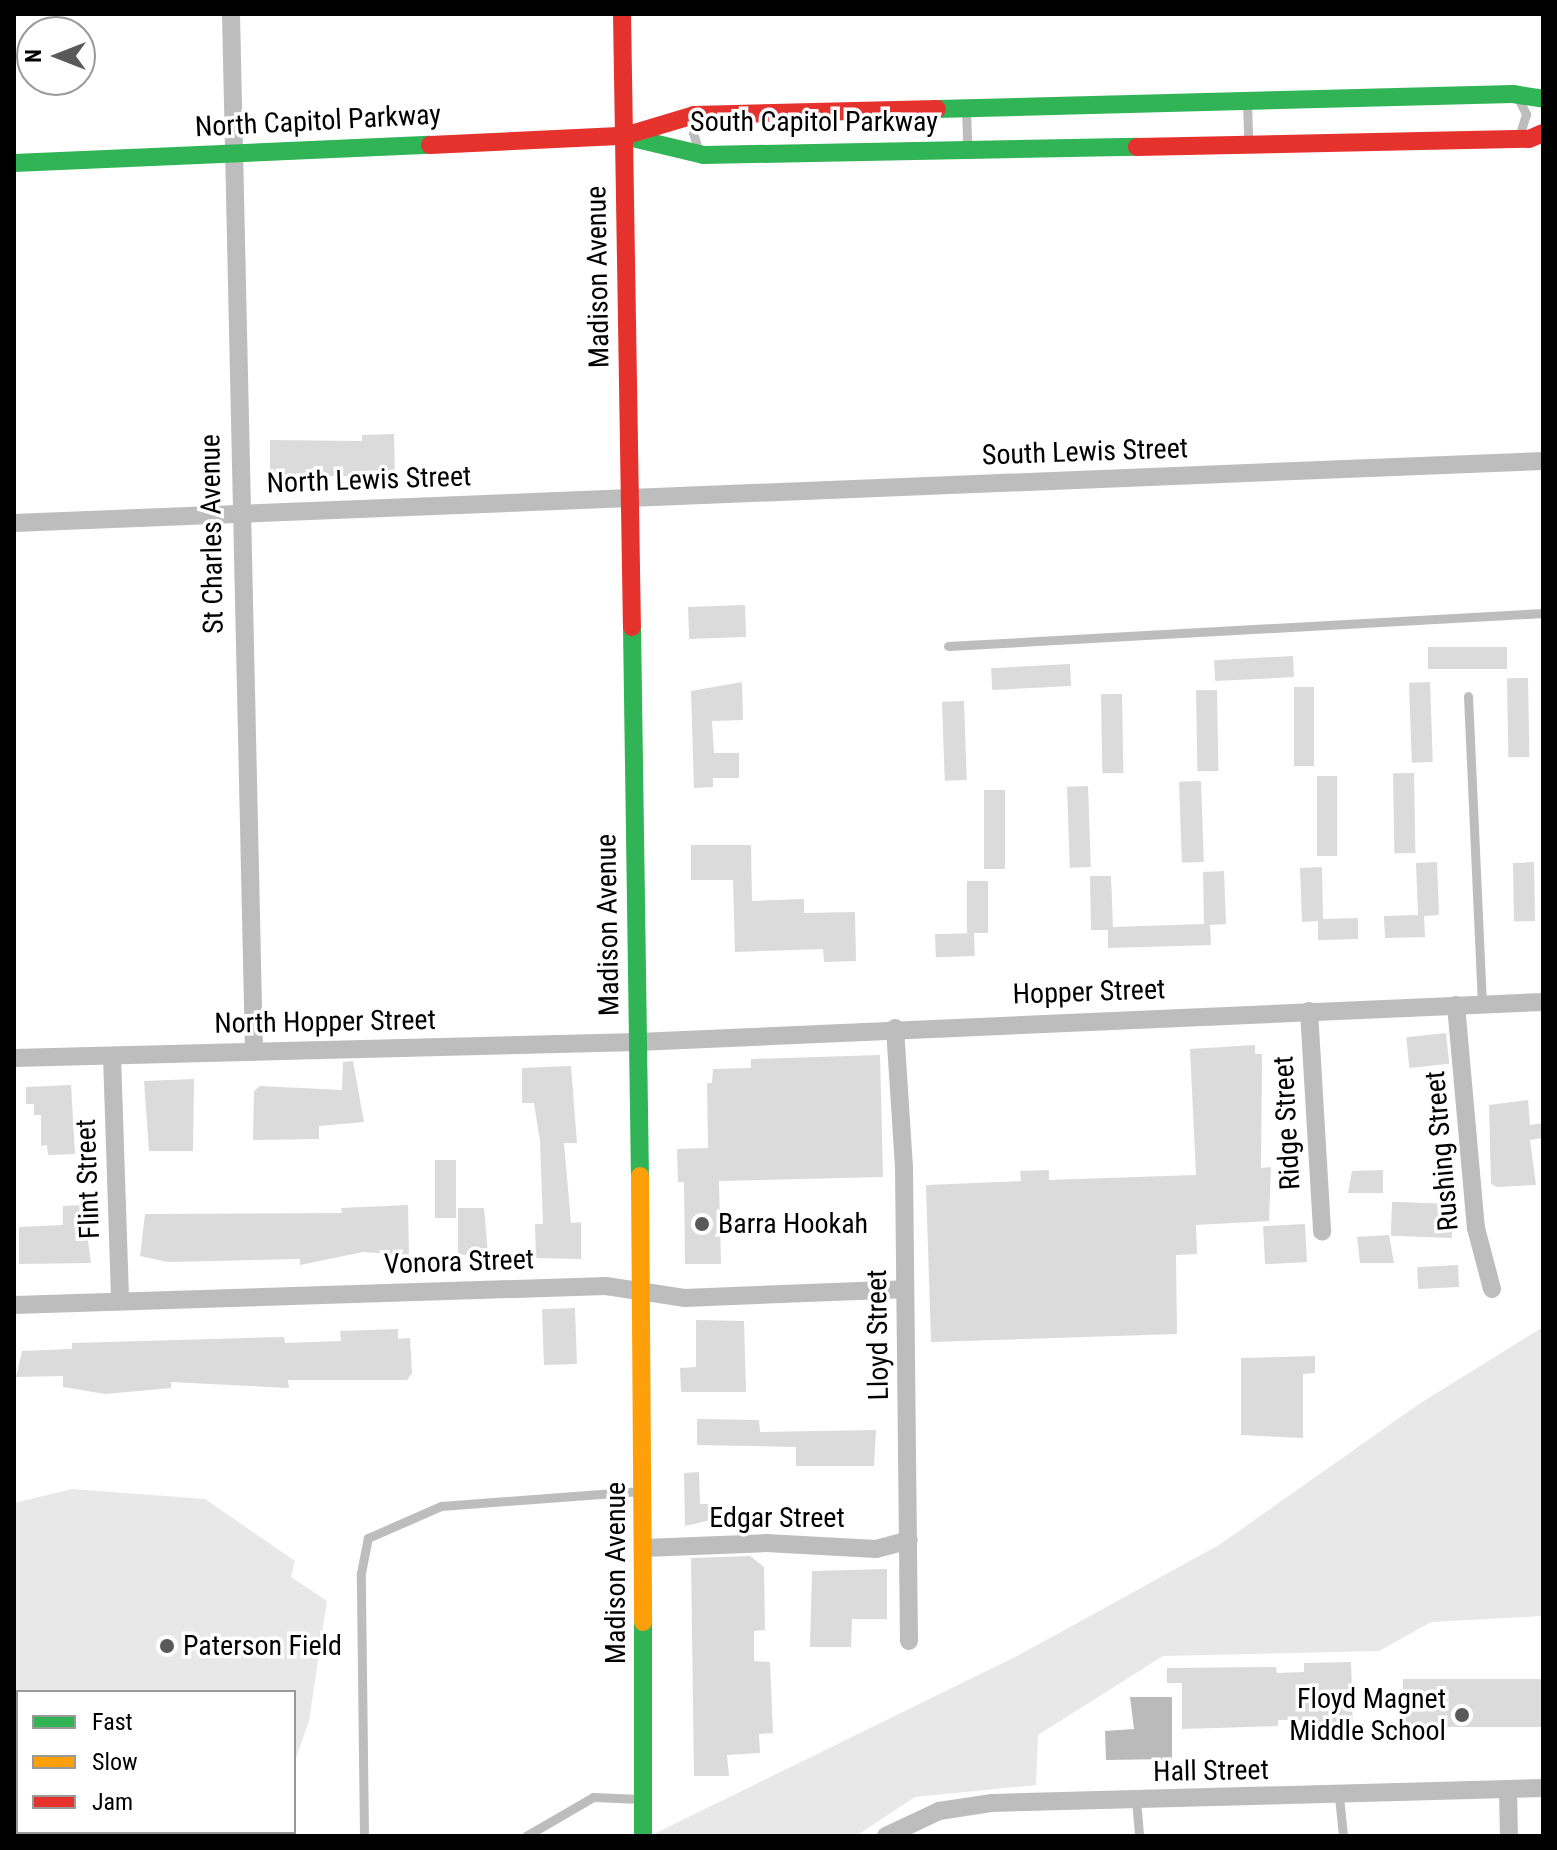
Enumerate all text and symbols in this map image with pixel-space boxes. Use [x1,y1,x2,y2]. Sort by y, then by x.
north arrow [16,16,96,96]
text: N [21,49,46,63]
street label: North Capitol Parkway [194,98,442,144]
street label: South Capitol Parkway [690,105,938,139]
street label: Madison Avenue [580,186,616,368]
street label: South Lewis Street [981,432,1189,472]
street label: St Charles Avenue [193,434,231,634]
street label: North Lewis Street [266,460,472,500]
street label: Madison Avenue [590,834,626,1016]
street label: Hopper Street [1012,973,1166,1011]
street label: North Hopper Street [214,1003,436,1041]
street label: Ridge Street [1267,1055,1307,1191]
street label: Rushing Street [1418,1070,1466,1232]
street label: Flint Street [69,1118,107,1240]
place label: Barra Hookah [718,1207,868,1241]
marker: Barra Hookah [693,1215,711,1233]
street label: Vonora Street [383,1243,535,1281]
street label: Lloyd Street [860,1269,896,1401]
street label: Madison Avenue [599,1482,633,1664]
street label: Edgar Street [709,1501,845,1535]
place label: Paterson Field [183,1629,342,1663]
marker: Paterson Field [158,1637,176,1655]
place label: Floyd Magnet Middle School [1289,1682,1446,1748]
legend [16,1690,296,1834]
marker: Floyd Magnet Middle School [1453,1706,1471,1724]
text: Fast [92,1708,133,1736]
text: Slow [92,1748,138,1776]
street label: Hall Street [1153,1753,1269,1789]
text: Jam [92,1788,133,1816]

